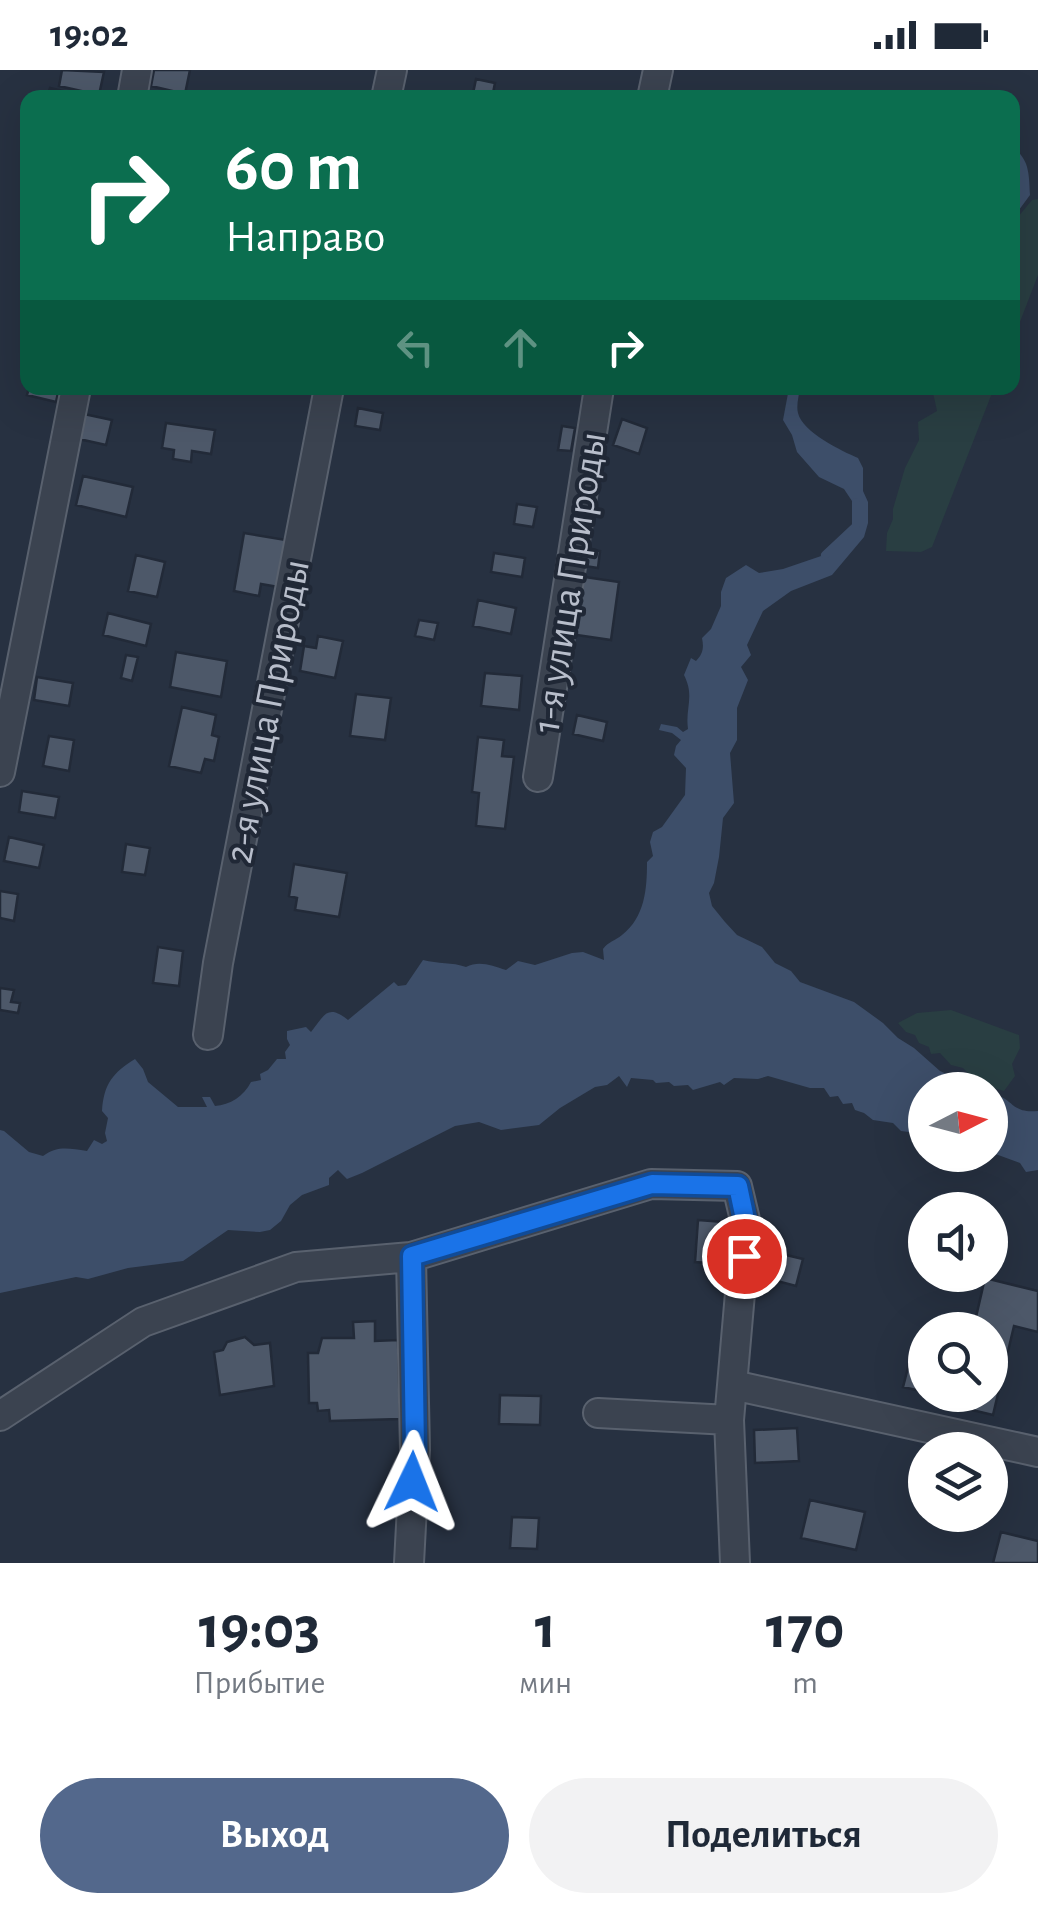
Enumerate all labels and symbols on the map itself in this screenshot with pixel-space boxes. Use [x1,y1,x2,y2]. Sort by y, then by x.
street label: 1-я улица Природы [526,429,614,736]
street label: 2-я улица Природы [219,556,317,867]
north arrow [908,1072,1008,1172]
pin [702,1214,787,1299]
position arrow [360,1430,464,1534]

